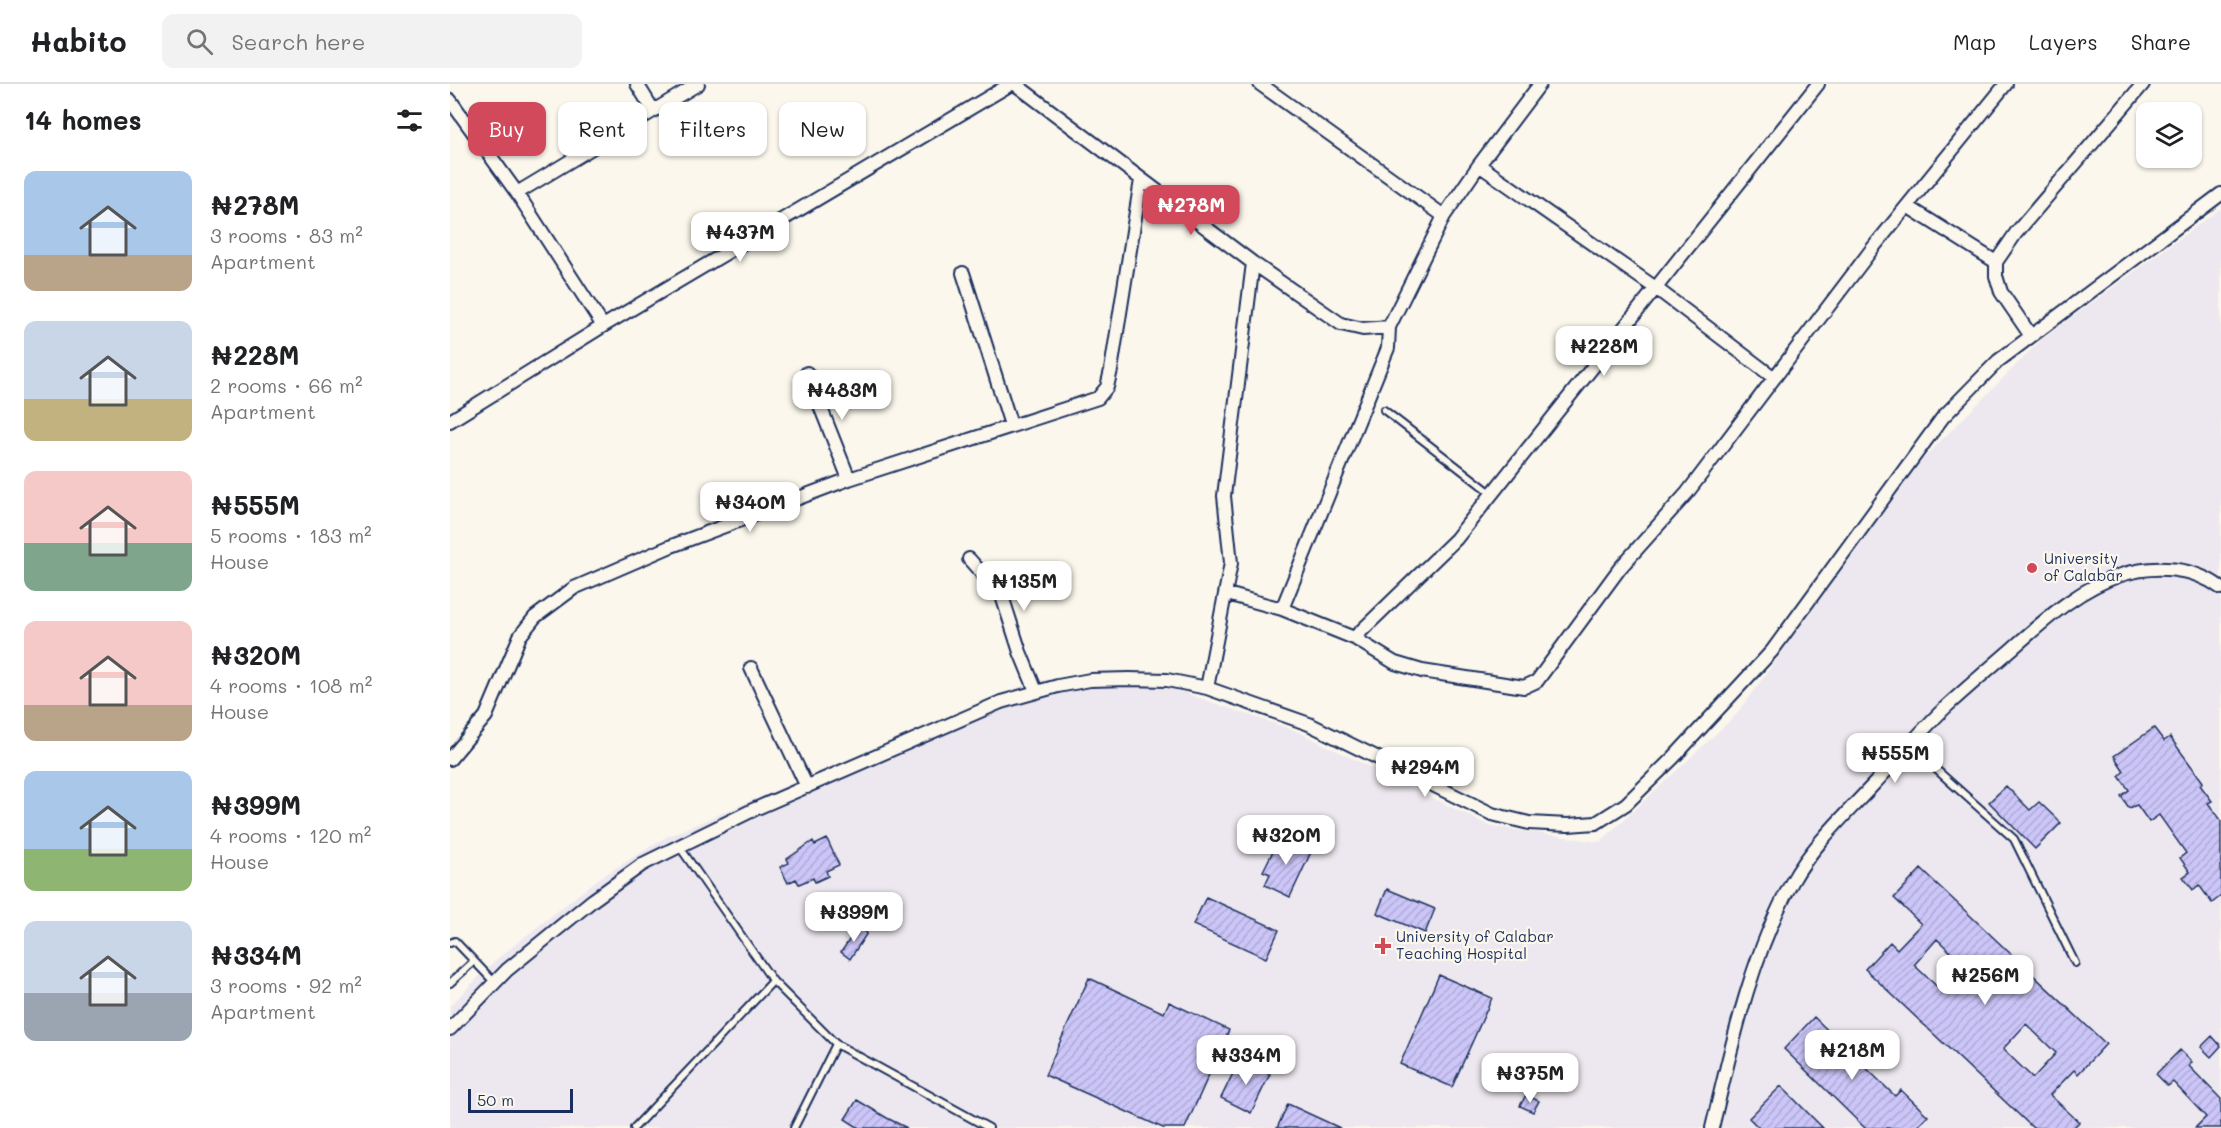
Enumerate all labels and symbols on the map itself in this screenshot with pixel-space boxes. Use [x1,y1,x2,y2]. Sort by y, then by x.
pin: ₦278M [1149,185,1233,236]
pin: ₦437M [698,212,782,263]
pin: ₦228M [1562,326,1646,377]
pin: ₦483M [800,370,884,421]
pin: ₦340M [708,482,792,533]
place label: University of Calabar [2044,548,2123,585]
pin: ₦135M [982,561,1066,612]
marker: University of Calabar [2025,561,2039,575]
pin: ₦555M [1853,733,1937,784]
pin: ₦294M [1383,747,1467,798]
pin: ₦320M [1244,815,1328,866]
pin: ₦399M [812,892,896,943]
place label: University of Calabar Teaching Hospital [1396,926,1554,963]
marker: University of Calabar Teaching Hospital [1374,937,1392,955]
pin: ₦256M [1943,955,2027,1006]
pin: ₦218M [1810,1030,1894,1081]
pin: ₦334M [1204,1035,1288,1086]
pin: ₦375M [1488,1053,1572,1104]
scale bar [468,1086,573,1114]

